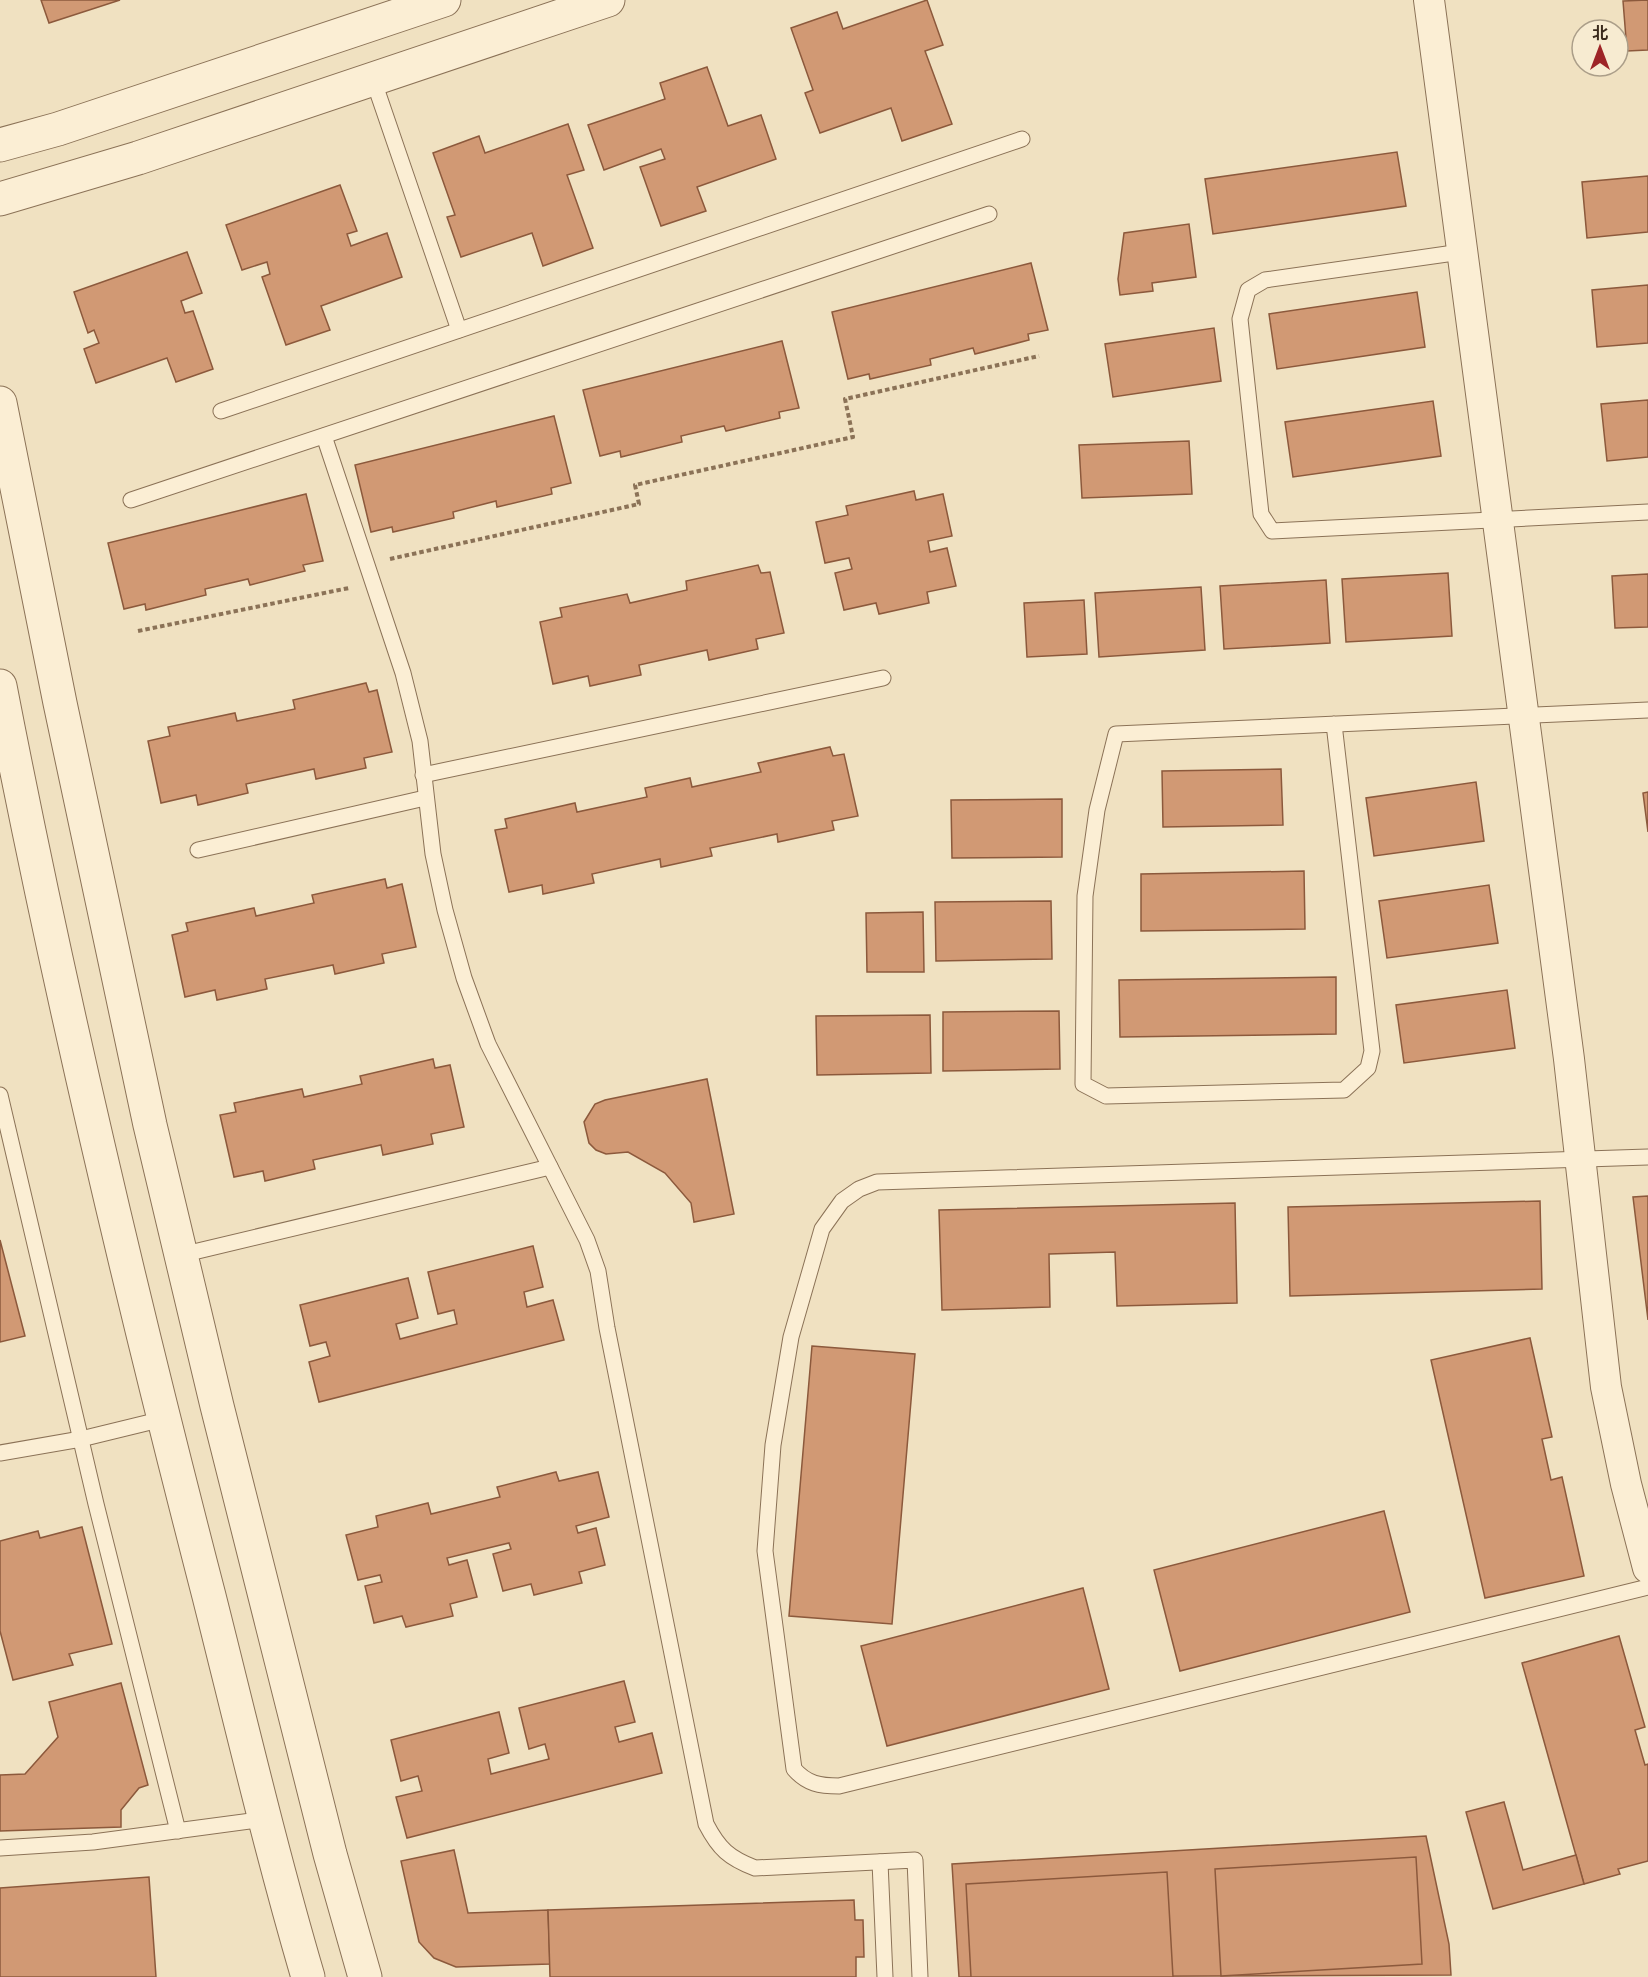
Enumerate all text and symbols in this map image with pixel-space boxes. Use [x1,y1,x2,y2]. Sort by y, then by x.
north arrow [1570,18,1630,78]
text: 北 [1592,24,1608,43]

